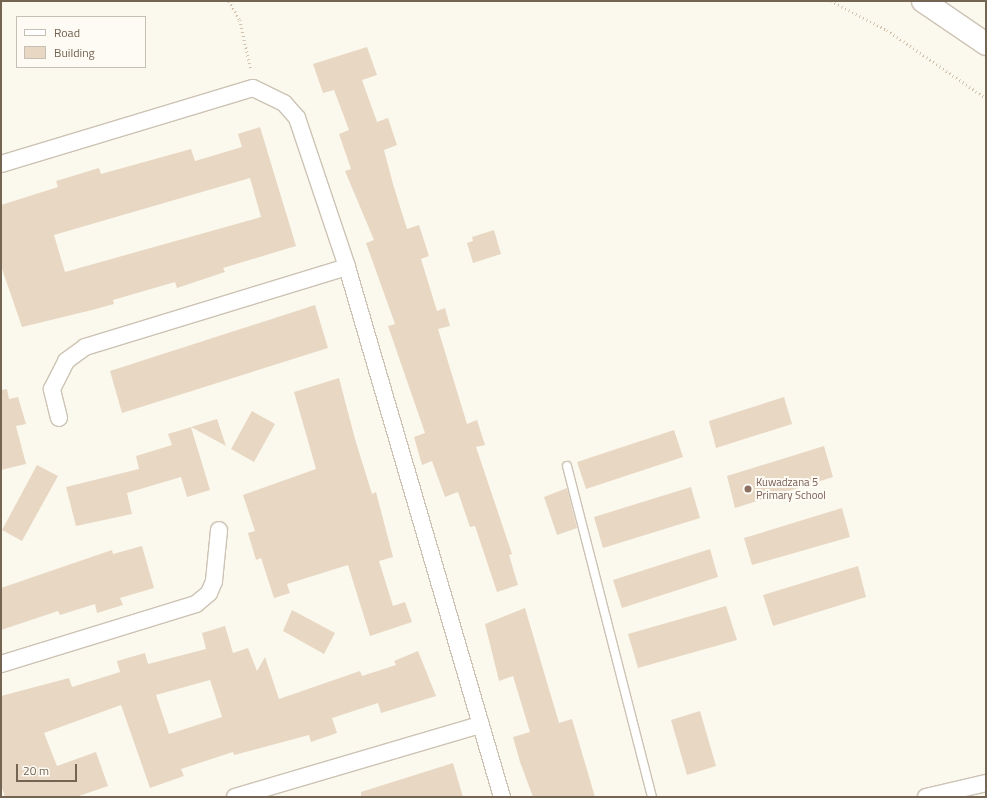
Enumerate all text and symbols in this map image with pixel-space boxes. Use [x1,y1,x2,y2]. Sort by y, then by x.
legend [16,16,146,68]
text: Road [54,23,80,42]
text: Building [54,43,95,62]
place label: Kuwadzana 5 Primary School [756,476,826,502]
marker: Kuwadzana 5 Primary School [743,484,753,494]
scale bar [18,756,79,782]
text: 20 m [23,761,49,780]

